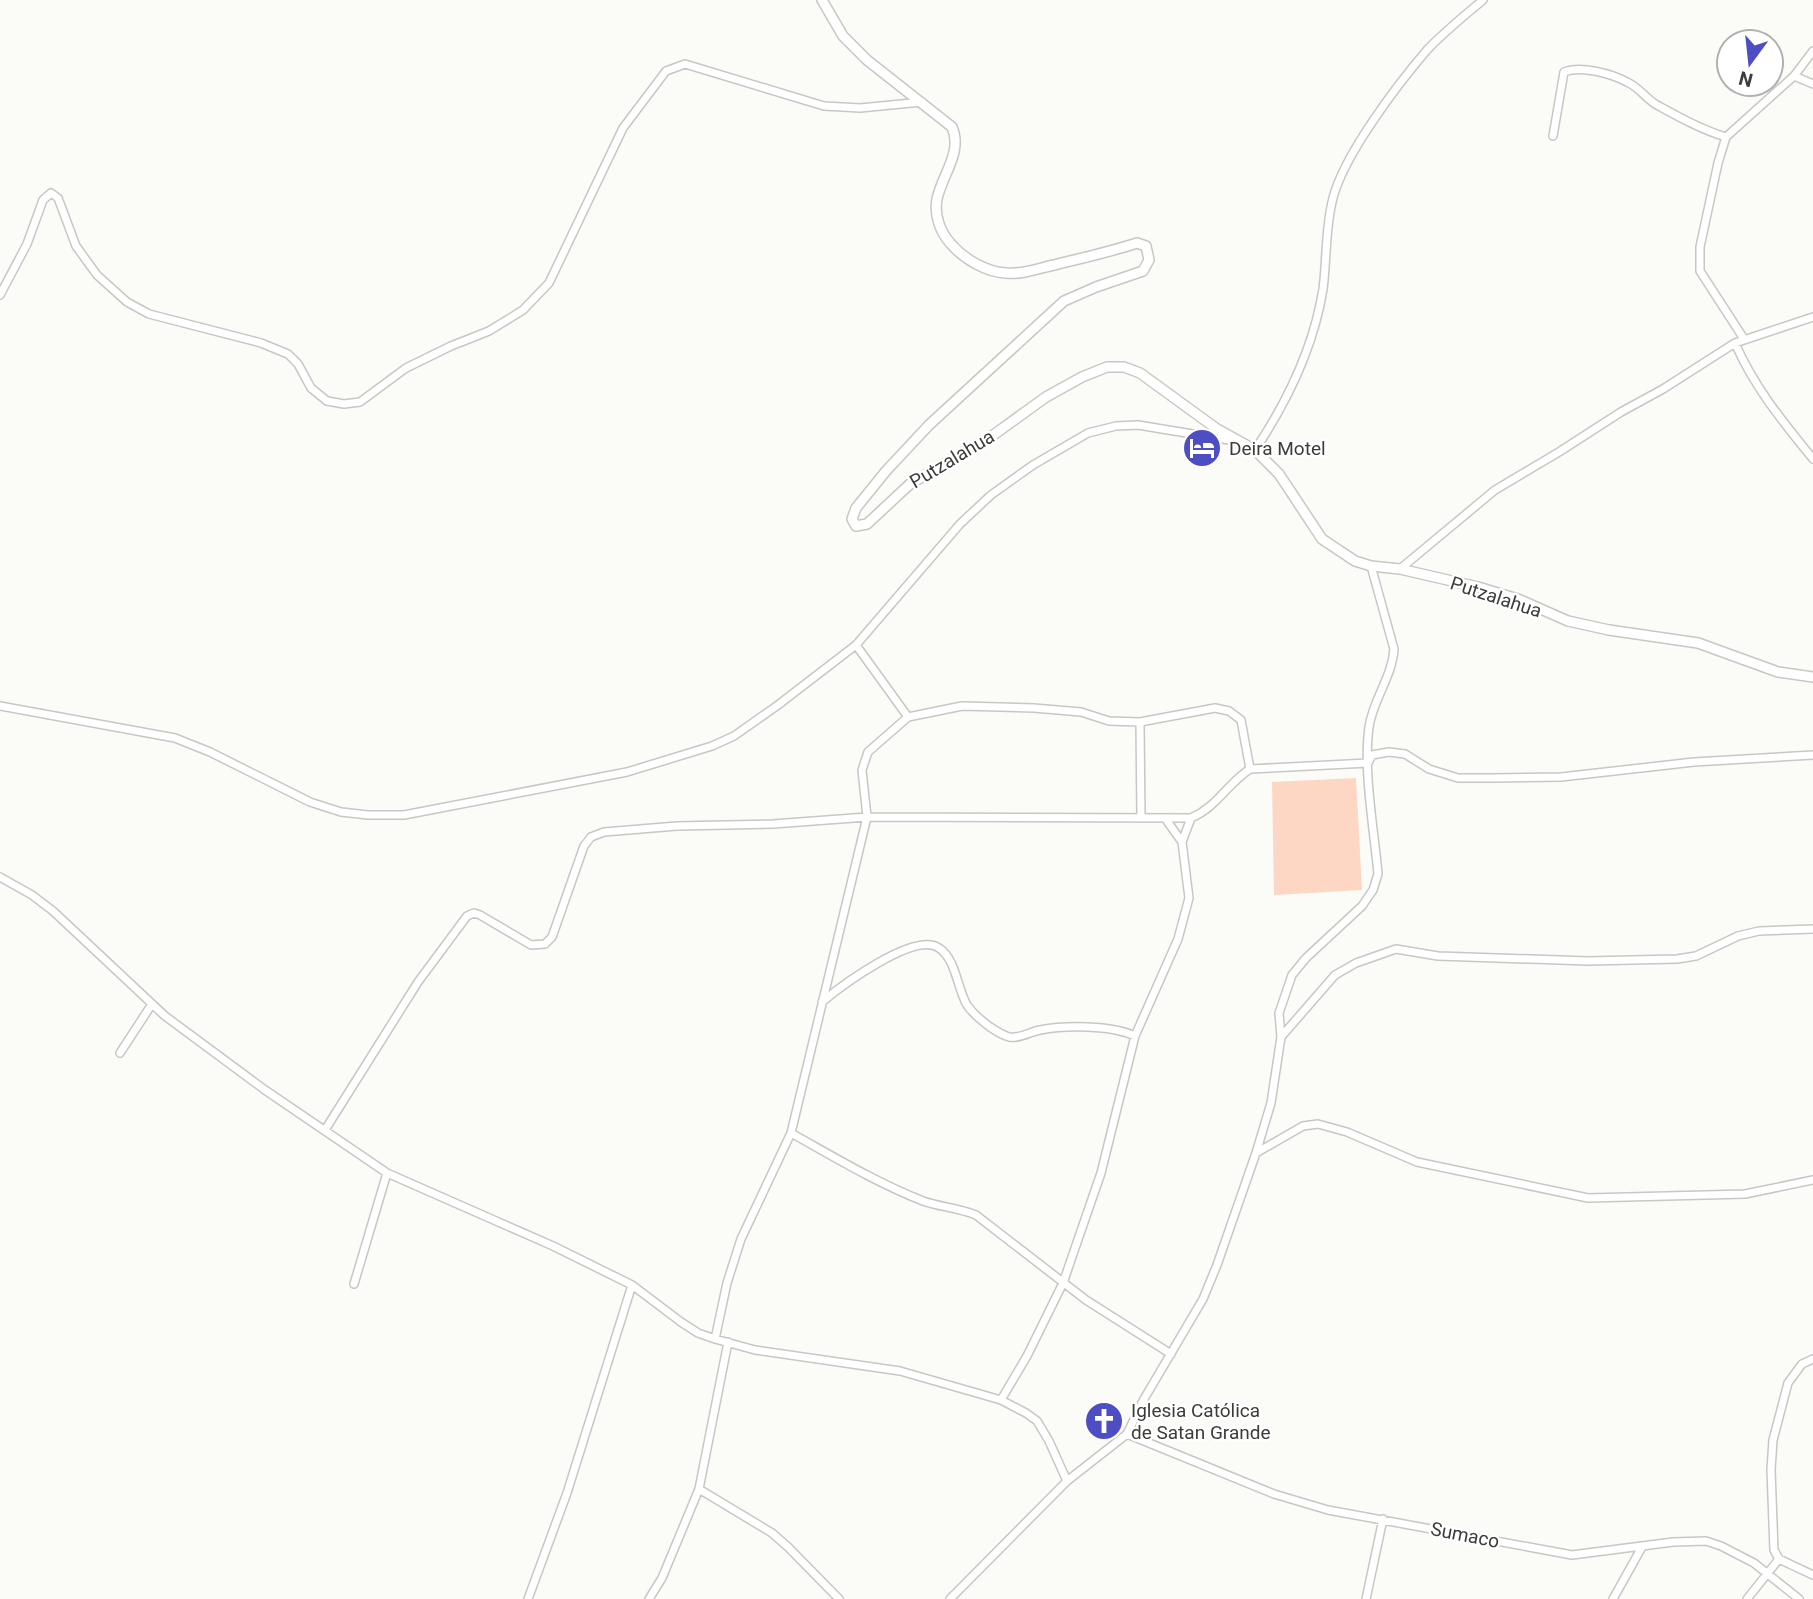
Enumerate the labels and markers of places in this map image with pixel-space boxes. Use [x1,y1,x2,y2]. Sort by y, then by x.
hotel icon: Deira Motel [1181,427,1223,469]
place label: Deira Motel [1229,437,1326,460]
place label: Iglesia Católica de Satan Grande [1131,1399,1271,1444]
church icon: Iglesia Católica de Satan Grande [1083,1400,1125,1442]

